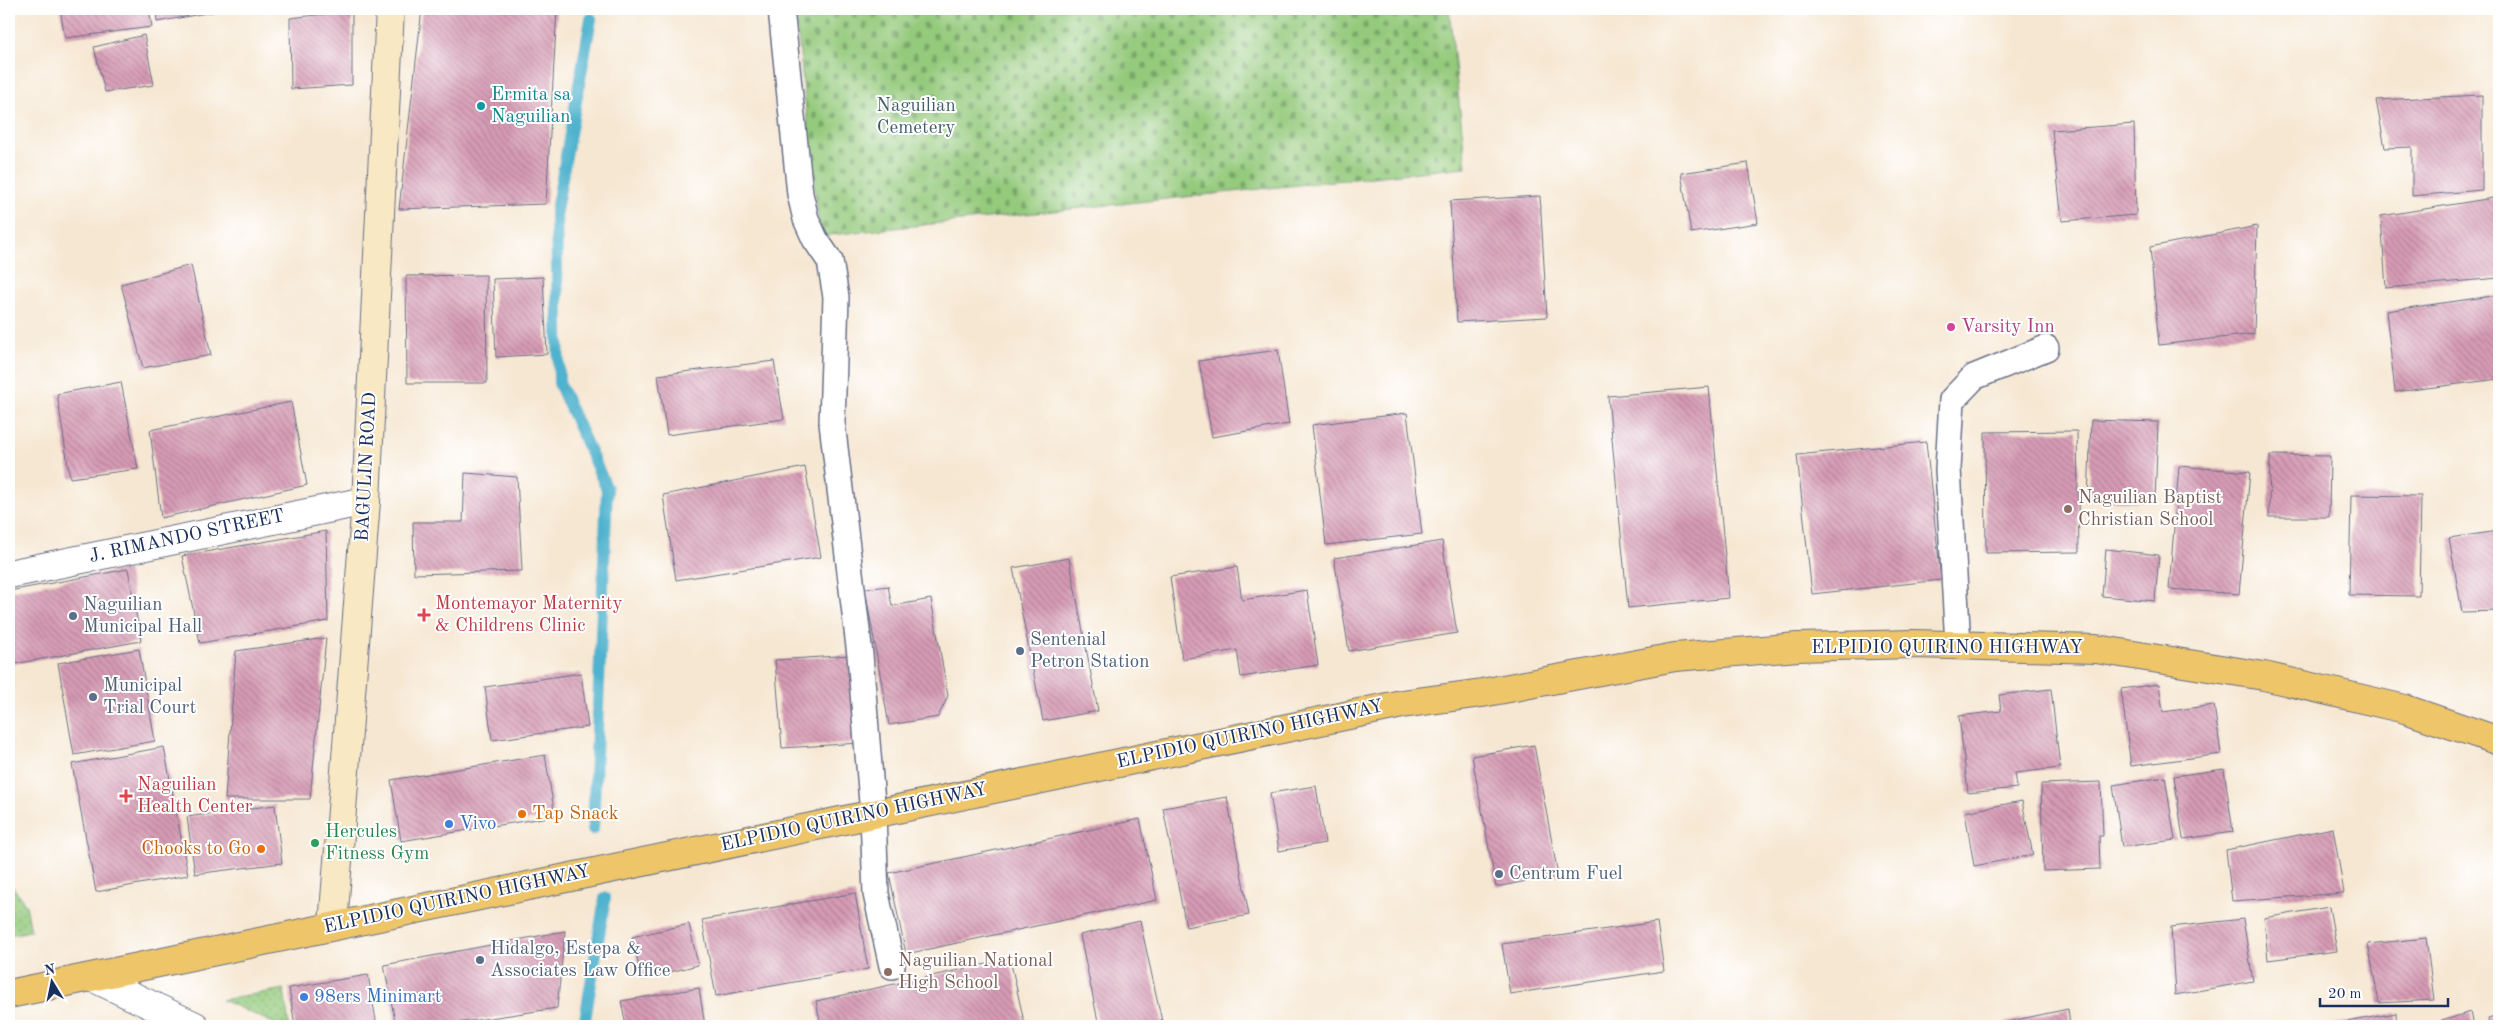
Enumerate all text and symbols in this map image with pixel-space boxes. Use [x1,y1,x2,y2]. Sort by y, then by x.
place label: Ermita sa Naguilian [491,86,572,127]
park label: Naguilian Cemetery [876,97,956,138]
marker: Ermita sa Naguilian [475,100,487,112]
place label: Varsity Inn [1961,318,2055,337]
marker: Varsity Inn [1945,321,1957,333]
street label: BAGULIN ROAD [354,392,380,542]
place label: Naguilian Baptist Christian School [2078,489,2222,530]
marker: Naguilian Baptist Christian School [2062,503,2074,515]
street label: J. RIMANDO STREET [88,507,286,567]
place label: Montemayor Maternity & Childrens Clinic [435,595,622,636]
place label: Naguilian Municipal Hall [83,596,202,637]
marker: Montemayor Maternity & Childrens Clinic [417,608,431,622]
marker: Naguilian Municipal Hall [67,610,79,622]
place label: Sentenial Petron Station [1030,631,1149,672]
street label: ELPIDIO QUIRINO HIGHWAY [1811,639,2083,658]
marker: Sentenial Petron Station [1014,645,1026,657]
place label: Municipal Trial Court [103,677,196,718]
marker: Municipal Trial Court [87,691,99,703]
street label: ELPIDIO QUIRINO HIGHWAY [1115,697,1385,773]
place label: Naguilian Health Center [137,776,253,817]
street label: ELPIDIO QUIRINO HIGHWAY [719,780,989,856]
marker: Naguilian Health Center [119,789,133,803]
place label: Tap Snack [532,805,619,824]
marker: Tap Snack [516,808,528,820]
place label: Vivo [459,815,497,834]
marker: Vivo [443,818,455,830]
place label: Hercules Fitness Gym [325,823,429,864]
marker: Hercules Fitness Gym [309,837,321,849]
place label: Chooks to Go [141,840,251,859]
marker: Chooks to Go [255,843,267,855]
street label: ELPIDIO QUIRINO HIGHWAY [322,862,592,938]
place label: Centrum Fuel [1509,865,1623,884]
marker: Centrum Fuel [1493,868,1505,880]
place label: Hidalgo, Estepa & Associates Law Office [490,940,671,981]
place label: Naguilian National High School [898,952,1053,993]
marker: Hidalgo, Estepa & Associates Law Office [474,954,486,966]
north arrow [28,958,78,1008]
text: N [43,962,57,978]
marker: Naguilian National High School [882,966,894,978]
scale bar [2320,975,2448,1007]
text: 20 m [2328,987,2362,1002]
place label: 98ers Minimart [314,988,442,1007]
marker: 98ers Minimart [298,991,310,1003]

